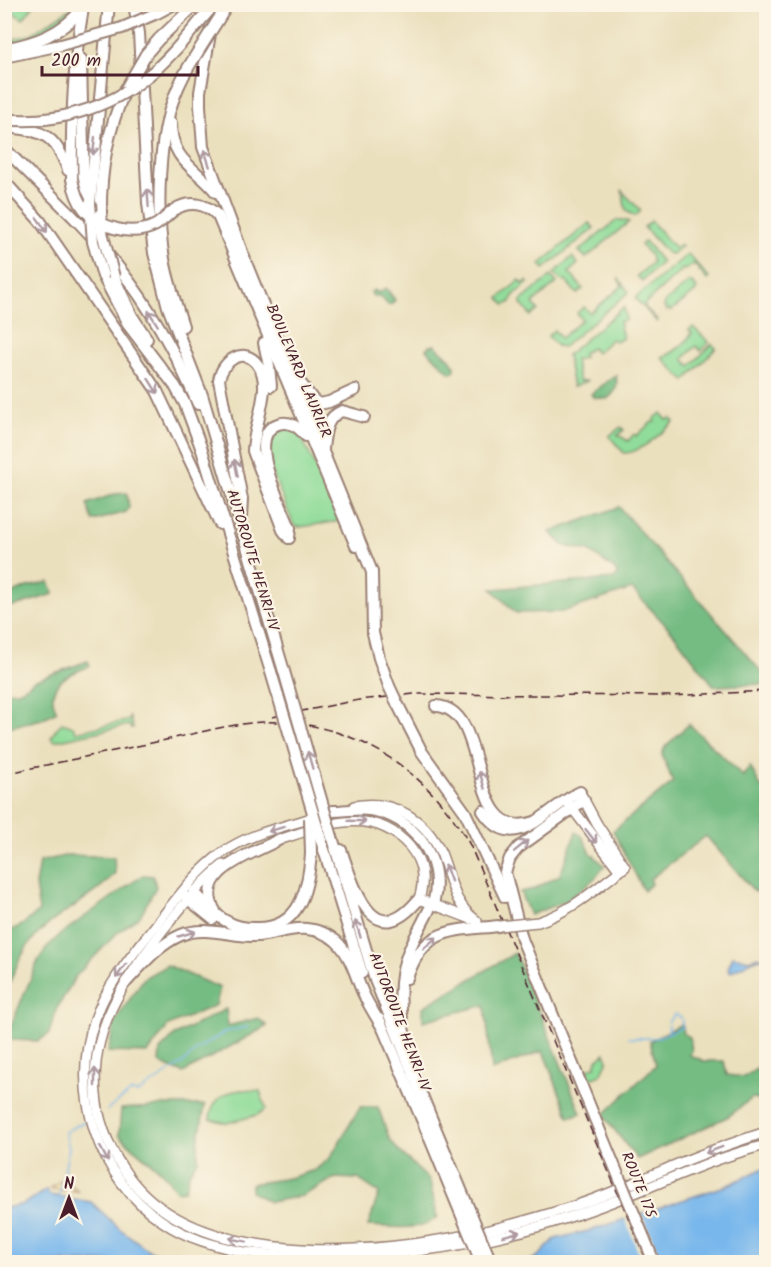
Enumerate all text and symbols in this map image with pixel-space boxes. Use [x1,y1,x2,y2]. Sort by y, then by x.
scale bar [42,39,198,77]
text: 200 m [51,47,101,76]
one-way arrow [89,136,100,156]
one-way arrow [201,149,212,168]
one-way arrow [142,189,153,209]
one-way arrow [36,217,48,233]
street label: BOULEVARD LAURIER [259,300,337,442]
one-way arrow [146,310,158,327]
one-way arrow [147,377,159,394]
one-way arrow [230,458,241,478]
street label: AUTOROUTE HENRI-IV [219,486,285,635]
one-way arrow [304,751,315,770]
one-way arrow [476,771,487,790]
one-way arrow [347,816,367,827]
one-way arrow [268,824,287,835]
one-way arrow [585,828,598,844]
one-way arrow [513,840,529,853]
one-way arrow [441,864,452,883]
one-way arrow [352,920,363,939]
one-way arrow [177,928,196,939]
one-way arrow [422,936,437,950]
street label: AUTOROUTE HENRI-IV [361,949,437,1096]
one-way arrow [115,962,127,978]
one-way arrow [89,1068,101,1088]
one-way arrow [99,1145,110,1163]
one-way arrow [705,1145,724,1156]
street label: ROUTE 175 [614,1148,662,1223]
north arrow [39,1168,99,1228]
text: N [64,1172,74,1197]
one-way arrow [501,1227,520,1239]
one-way arrow [229,1234,249,1245]

